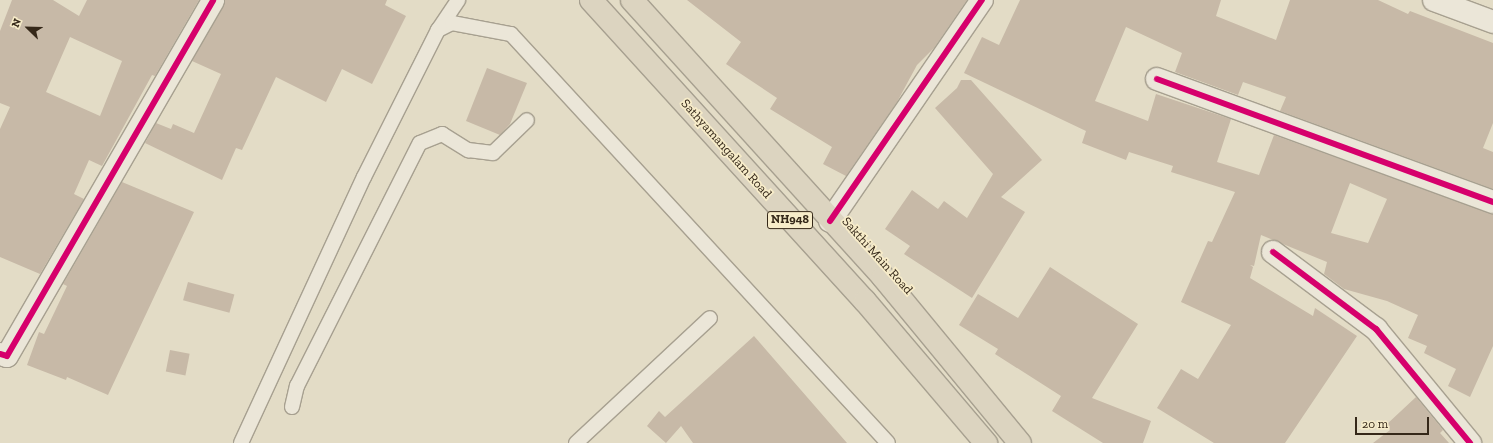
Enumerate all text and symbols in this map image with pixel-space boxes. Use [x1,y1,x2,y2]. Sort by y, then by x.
north arrow [8,8,48,48]
text: N [9,17,24,30]
street label: Sathyamangalam Road [677,96,775,202]
road number: NH948 [767,210,813,230]
street label: Sakthi Main Road [838,214,916,298]
scale bar [1357,409,1431,435]
text: 20 m [1362,417,1388,431]

